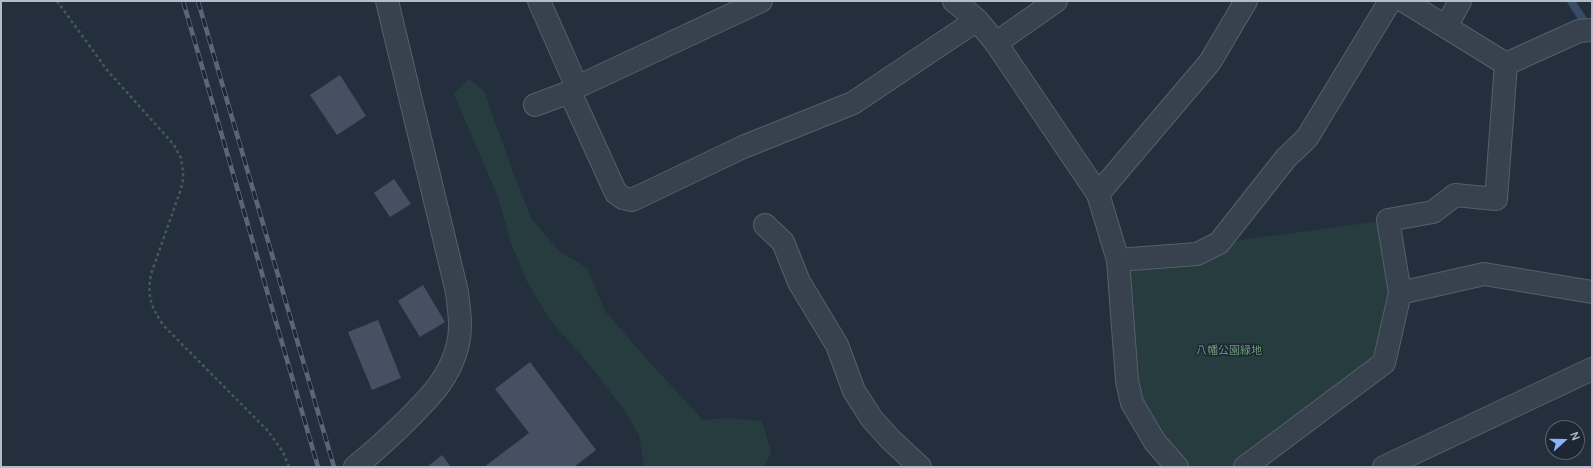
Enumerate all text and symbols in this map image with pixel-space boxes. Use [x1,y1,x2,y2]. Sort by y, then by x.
park label: 八幡公園緑地 [1196,344,1262,358]
north arrow [1545,420,1585,460]
text: N [1567,430,1584,442]

